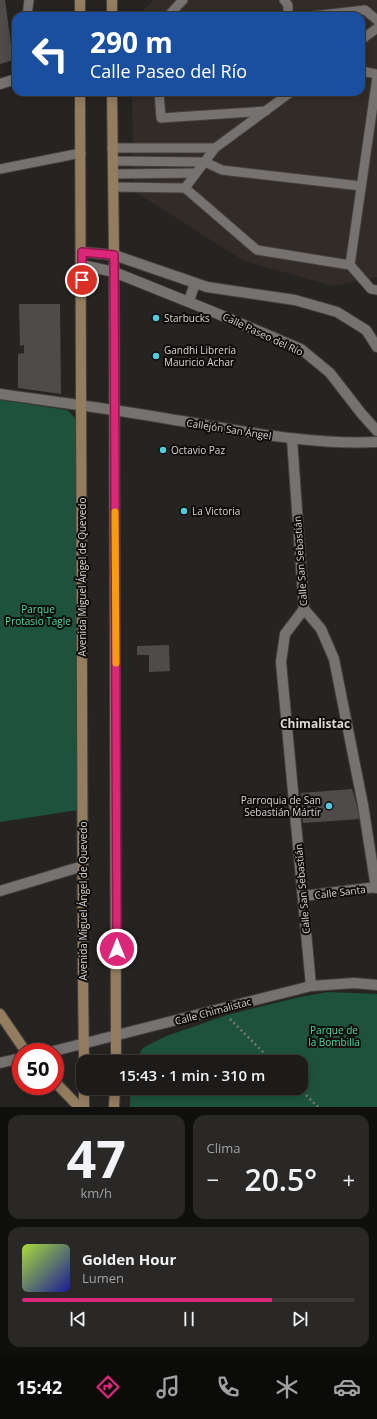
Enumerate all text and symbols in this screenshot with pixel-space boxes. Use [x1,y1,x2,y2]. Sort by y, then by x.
text: 290 m [90,23,173,61]
icon: left [24,28,76,80]
text: Calle Paseo del Río [90,59,247,83]
pin [65,263,99,297]
icon: arrive [71,269,93,291]
street label: Calle Paseo del Río [220,309,306,359]
place label: Starbucks [164,311,210,325]
marker: Starbucks [151,313,161,323]
place label: Gandhi Librería Mauricio Achar [164,343,236,369]
marker: Gandhi Librería Mauricio Achar [151,351,161,361]
street label: Callejón San Ángel [186,415,272,443]
place label: Octavio Paz [171,443,225,457]
marker: Octavio Paz [158,445,168,455]
street label: Avenida Miguel Ángel de Quevedo [75,498,89,656]
place label: La Victoria [192,504,240,518]
marker: La Victoria [179,506,189,516]
street label: Calle San Sebastián [290,516,310,606]
park label: Parque Protasio Tagle [5,602,71,628]
district label: Chimalistac [280,715,350,732]
place label: Parroquia de San Sebastián Mártir [241,793,321,819]
marker: Parroquia de San Sebastián Mártir [324,801,334,811]
street label: Avenida Miguel Ángel de Quevedo [76,822,90,980]
street label: Calle San Sebastián [291,843,313,935]
street label: Calle Santa [314,882,366,902]
position arrow [96,928,138,970]
street label: Calle Chimalistac [173,994,253,1028]
park label: Parque de la Bombilla [308,1023,360,1049]
speed limit sign: 50 [12,1043,64,1095]
text: 15:43 · 1 min · 310 m [119,1065,265,1085]
text: 47 [67,1122,126,1193]
text: Clima [207,1139,241,1157]
text: 20.5° [244,1159,317,1200]
text: − [207,1164,219,1194]
text: + [342,1164,355,1194]
text: km/h [80,1184,112,1202]
text: Golden Hour [82,1249,176,1269]
text: Lumen [82,1269,124,1287]
icon: previous [67,1308,89,1330]
icon: pause [178,1308,200,1330]
icon: next [289,1308,311,1330]
icon: directions [94,1373,122,1401]
icon: music [154,1373,182,1401]
icon: phone [214,1373,242,1401]
icon: climate [273,1373,301,1401]
icon: car [333,1373,361,1401]
text: 15:42 [16,1375,62,1399]

